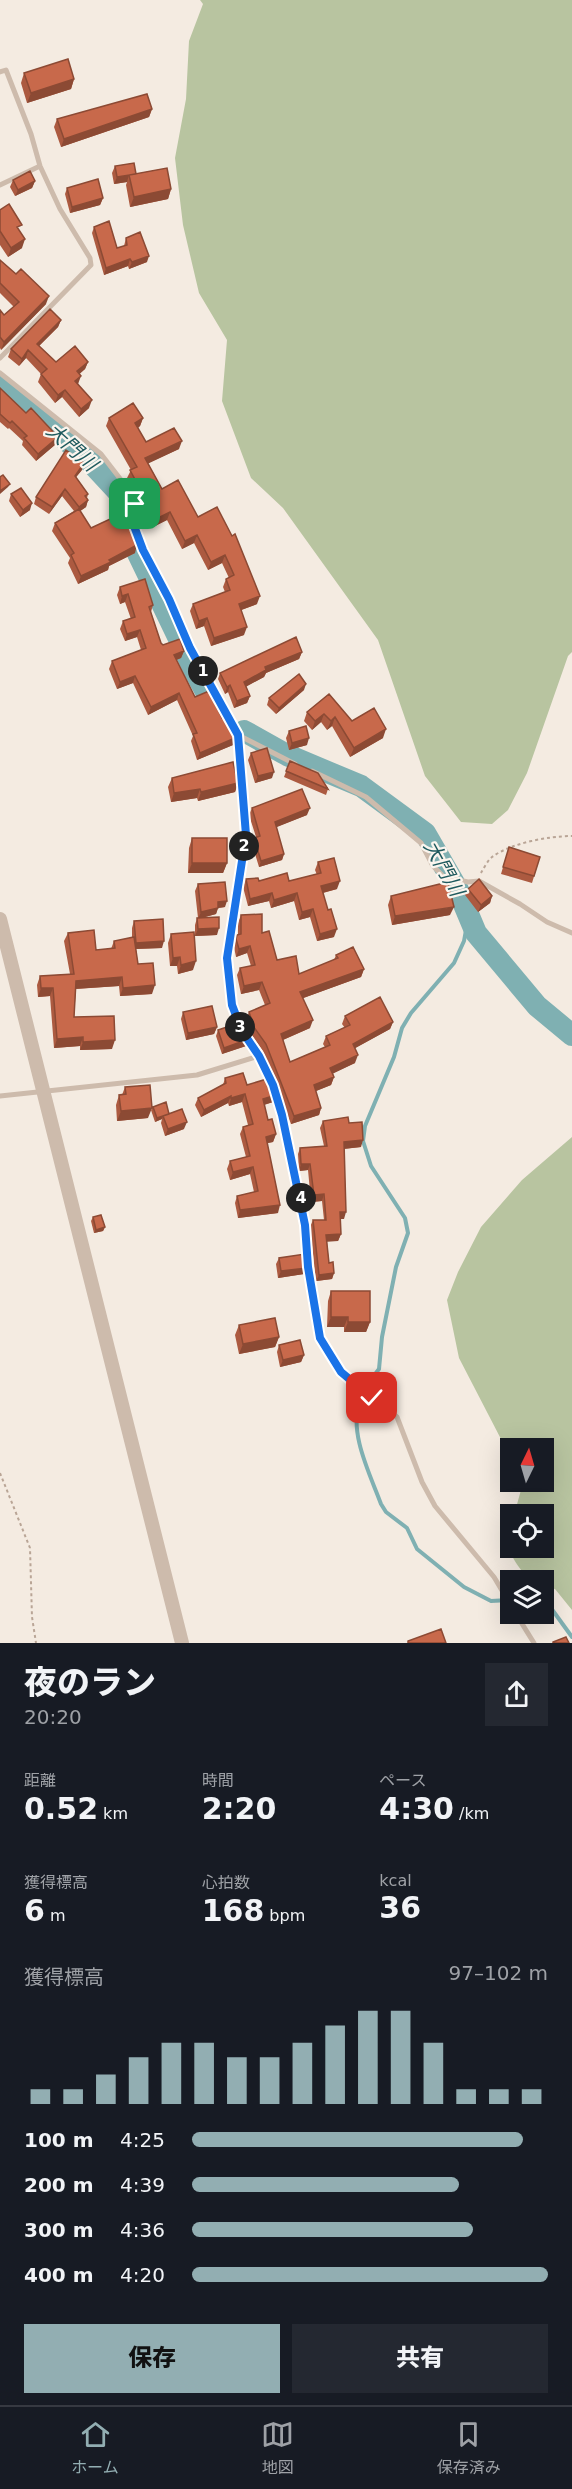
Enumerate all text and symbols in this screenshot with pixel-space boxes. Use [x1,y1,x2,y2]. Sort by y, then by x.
water label: 大門川 [42,418,104,477]
pin [109,478,160,529]
icon: arrive [118,487,151,520]
pin: 1 [188,656,218,686]
text: 1 [197,661,209,680]
pin: 2 [229,831,259,861]
text: 2 [238,836,250,855]
water label: 大門川 [419,836,470,902]
pin: 3 [225,1012,255,1042]
text: 3 [234,1017,246,1036]
pin: 4 [286,1183,316,1213]
text: 4 [295,1188,307,1207]
pin [346,1372,397,1423]
icon: check [355,1381,388,1414]
north arrow [500,1438,554,1492]
map controls [500,1438,554,1624]
button: locate [500,1504,554,1558]
button: layers [500,1570,554,1624]
text: 夜のラン [24,1663,156,1702]
button: share [485,1663,548,1726]
text: 20:20 [24,1705,82,1729]
text: 距離 [24,1771,56,1790]
text: 時間 [202,1771,234,1790]
text: ペース [379,1771,427,1790]
text: 0.52 [24,1791,98,1826]
text: 2:20 [202,1791,276,1826]
text: 4:30 [379,1791,454,1826]
text: km [98,1804,128,1823]
text: /km [454,1804,489,1823]
text: kcal [379,1871,412,1890]
text: 獲得標高 [24,1873,88,1892]
text: 心拍数 [202,1873,250,1892]
text: 36 [379,1890,421,1925]
text: 6 [24,1893,45,1928]
text: 168 [202,1893,264,1928]
text: m [45,1906,66,1925]
text: bpm [264,1906,305,1925]
text: 97–102 m [449,1961,548,1985]
text: 獲得標高 [24,1965,104,1989]
text: 100 m [24,2128,94,2152]
text: 4:25 [120,2128,165,2152]
text: 200 m [24,2173,94,2197]
text: 4:39 [120,2173,165,2197]
text: 300 m [24,2218,94,2242]
text: 4:36 [120,2218,165,2242]
text: 400 m [24,2263,94,2287]
text: 4:20 [120,2263,165,2287]
button: 保存 [24,2324,280,2393]
button: 共有 [292,2324,548,2393]
tab: ホーム [71,2418,119,2478]
tab: 地図 [261,2418,294,2478]
tab: 保存済み [437,2418,501,2478]

